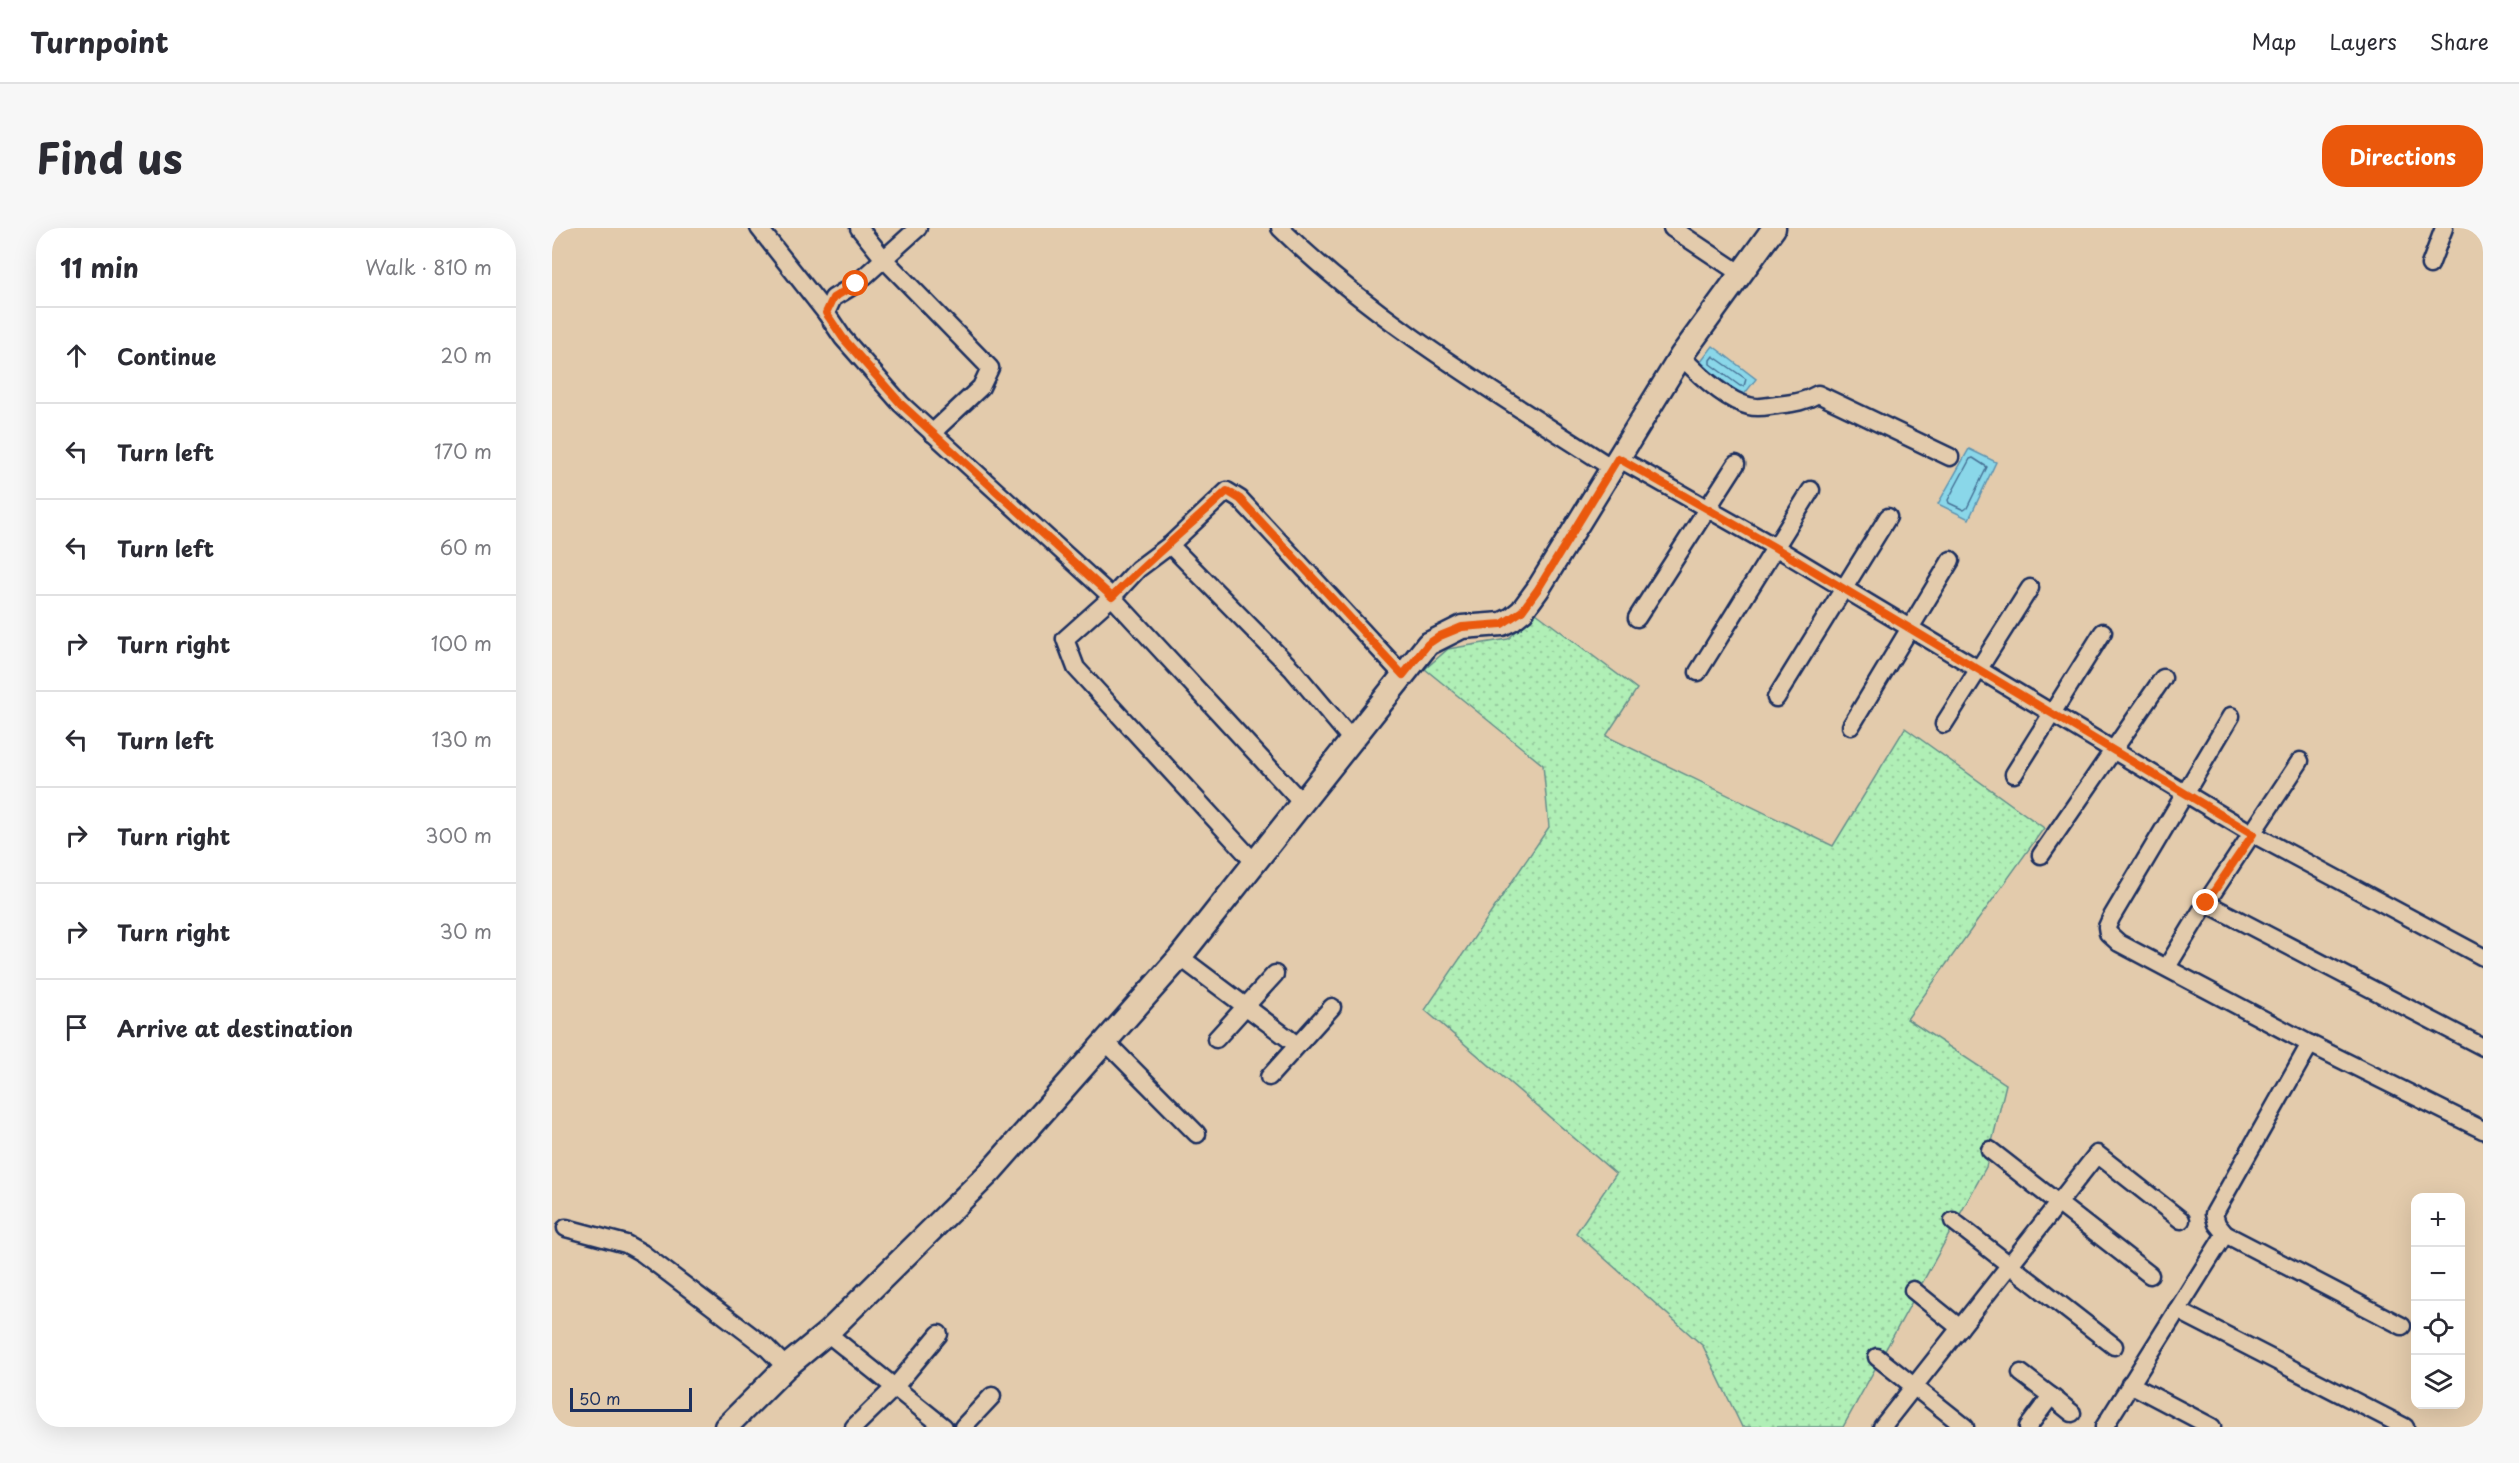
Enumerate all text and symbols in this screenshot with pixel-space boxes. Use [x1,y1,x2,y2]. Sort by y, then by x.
text: Turnpoint [30,20,169,63]
text: Map [2252,25,2296,57]
text: Layers [2329,25,2397,57]
text: Share [2430,25,2489,57]
text: Find us [36,125,183,188]
button: Directions [2322,125,2483,187]
text: 11 min [60,248,139,287]
text: Walk · 810 m [365,252,492,282]
route start [842,270,868,296]
icon: ahead [60,339,93,372]
text: Continue [117,339,216,372]
text: 20 m [440,340,492,370]
icon: left [60,435,93,468]
text: Turn left [117,435,214,468]
text: 170 m [434,436,492,466]
icon: left [60,531,93,564]
text: Turn left [117,531,214,564]
text: 60 m [440,532,492,562]
icon: right [60,627,93,660]
text: Turn right [117,627,230,660]
text: 100 m [431,628,492,658]
icon: left [60,723,93,756]
text: Turn left [117,723,214,756]
text: 130 m [432,724,492,754]
icon: right [60,819,93,852]
text: Turn right [117,819,230,852]
text: 300 m [425,820,492,850]
route end [2192,889,2218,915]
icon: right [60,915,93,948]
text: Turn right [117,915,230,948]
text: 30 m [439,916,492,946]
icon: arrive [60,1011,93,1044]
text: Arrive at destination [117,1011,353,1044]
map controls [2411,1193,2465,1409]
button: + [2411,1193,2465,1247]
button: − [2411,1247,2465,1301]
button: locate [2411,1301,2465,1355]
button: layers [2411,1355,2465,1409]
scale bar [570,1385,692,1412]
text: 50 m [579,1386,620,1410]

